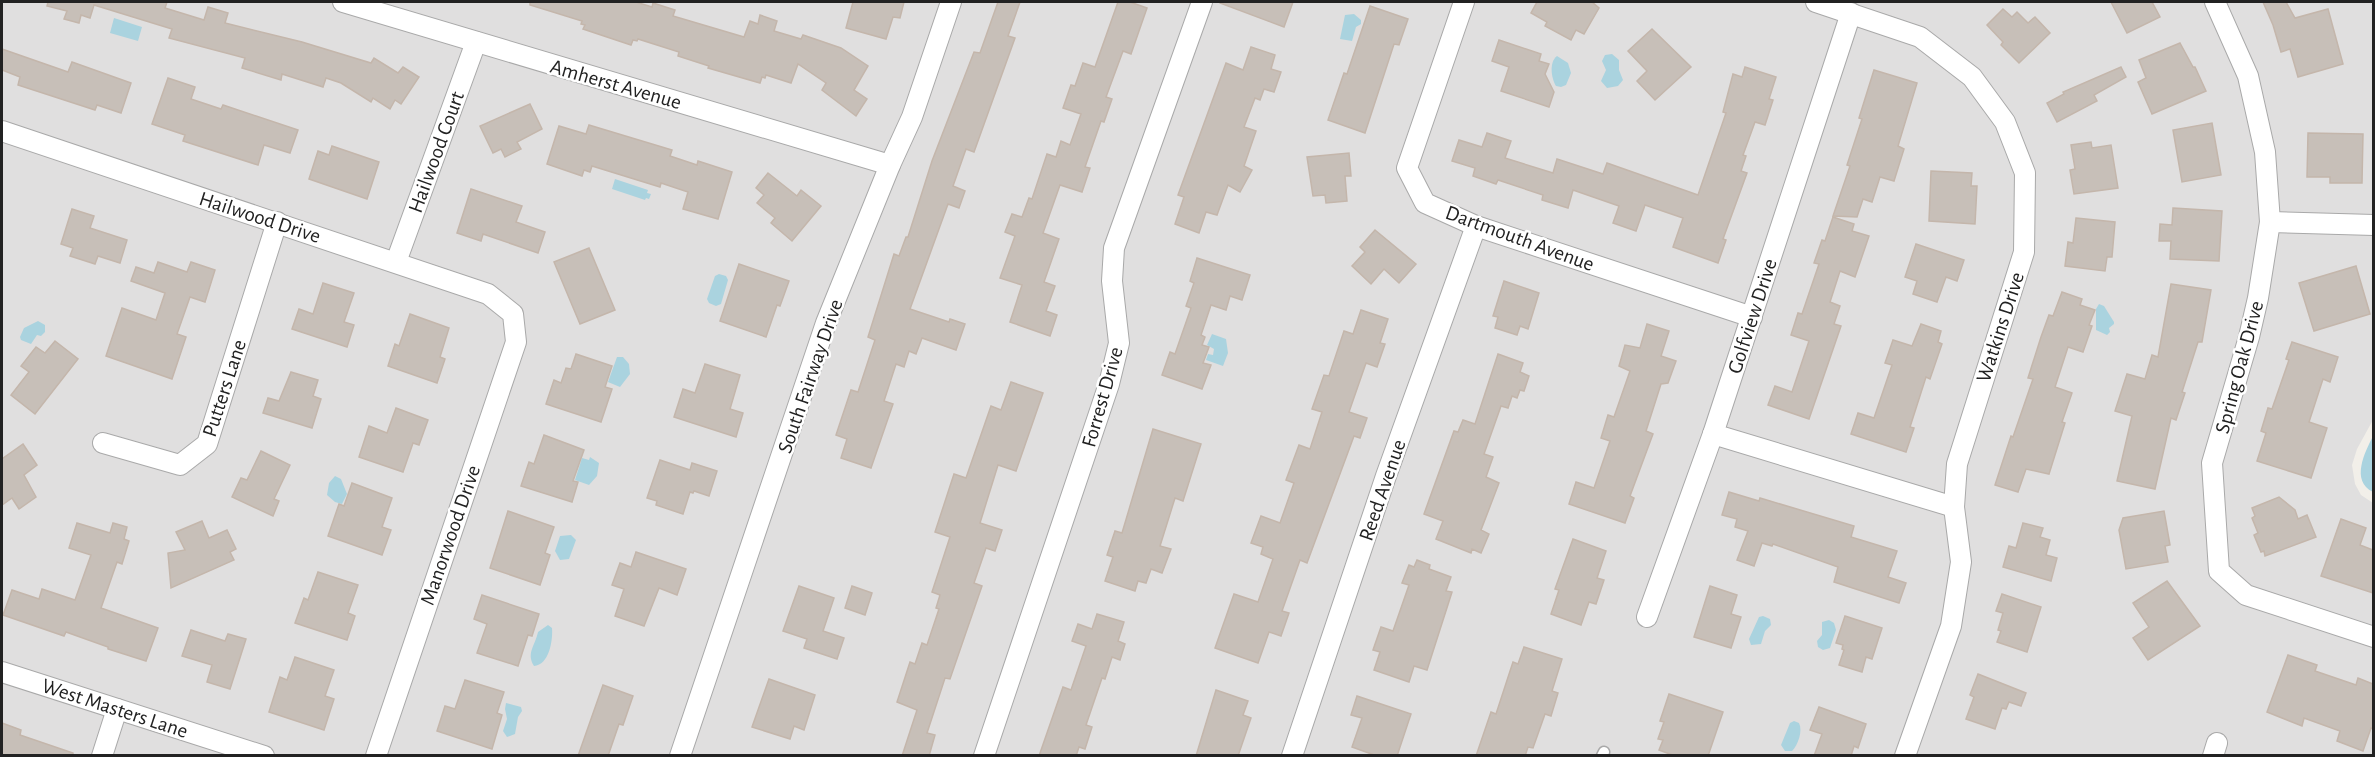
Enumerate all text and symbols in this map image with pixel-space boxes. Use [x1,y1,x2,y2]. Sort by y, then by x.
street label: Amherst Avenue [548,56,684,113]
street label: Hailwood Court [405,88,468,216]
street label: Hailwood Drive [196,188,323,247]
street label: Dartmouth Avenue [1443,202,1597,275]
street label: Golfview Drive [1724,256,1781,376]
street label: Watkins Drive [1973,269,2028,385]
street label: South Fairway Drive [774,296,847,456]
street label: Spring Oak Drive [2212,298,2267,436]
street label: Putters Lane [199,337,250,439]
street label: Forrest Drive [1078,345,1127,450]
street label: Reed Avenue [1355,437,1410,544]
street label: Manorwood Drive [417,463,484,608]
street label: West Masters Lane [39,675,190,742]

